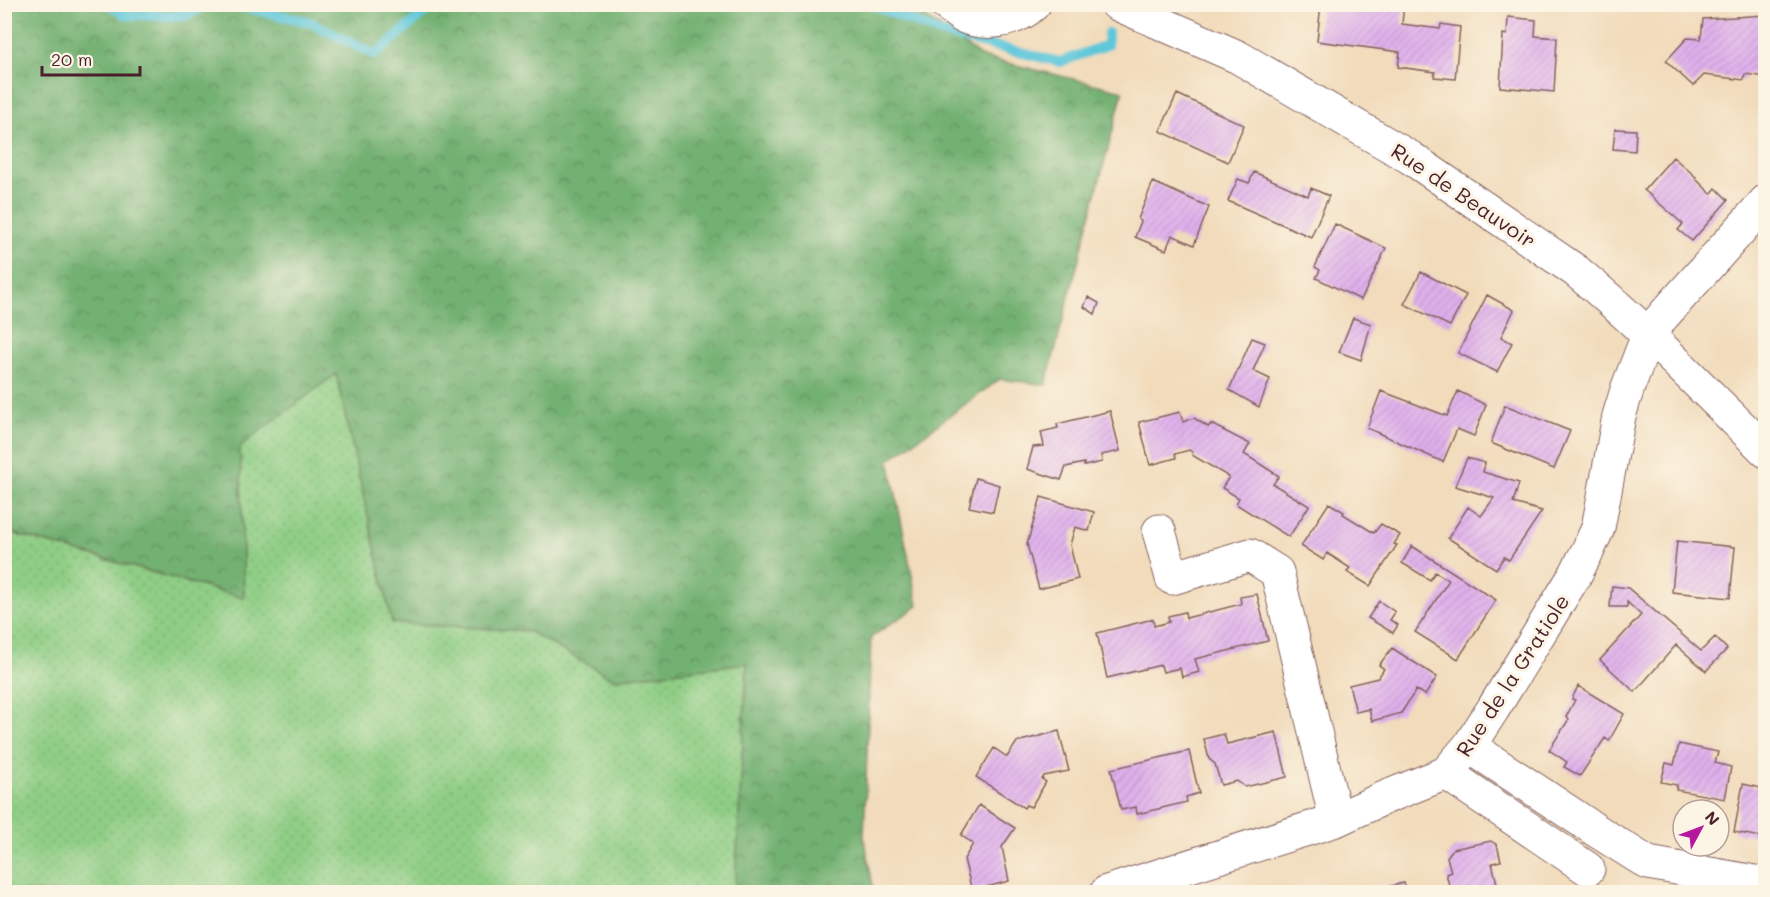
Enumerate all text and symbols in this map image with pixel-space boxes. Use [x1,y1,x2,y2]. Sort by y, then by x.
scale bar [42,39,140,77]
text: 20 m [51,47,92,71]
street label: Rue de Beauvoir [1386,137,1542,253]
street label: Rue de la Gratiole [1449,589,1575,761]
north arrow [1671,798,1731,858]
text: N [1701,806,1725,829]

